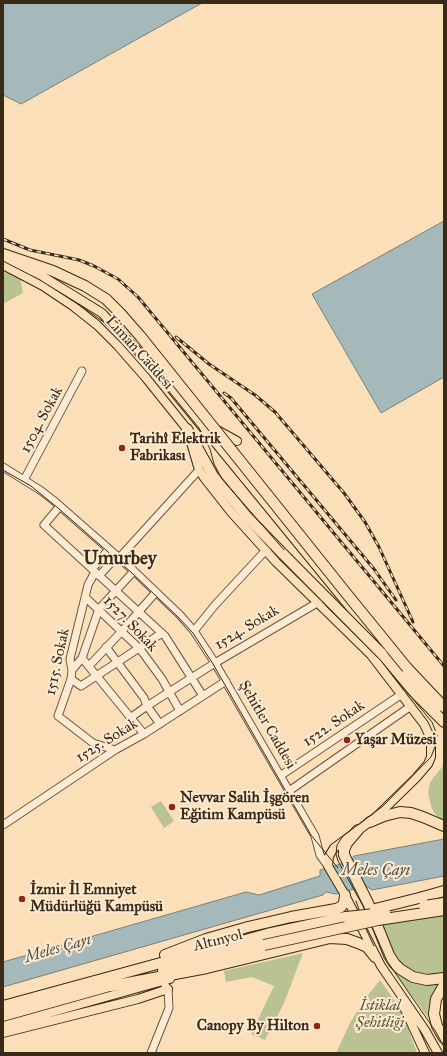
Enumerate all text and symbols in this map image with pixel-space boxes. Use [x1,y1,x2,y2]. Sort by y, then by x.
street label: Liman Caddesi [101,312,177,394]
street label: 1504. Sokak [17,384,67,456]
place label: Tarihî Elektrik Fabrikası [130,430,221,465]
marker: Tarihî Elektrik Fabrikası [117,443,127,453]
district label: Umurbey [83,548,157,570]
street label: 1527. Sokak [99,592,161,656]
street label: 1524. Sokak [212,602,282,654]
street label: 1515. Sokak [42,627,74,697]
street label: Şehitler Caddesi [234,678,300,772]
street label: 1522. Sokak [300,697,368,751]
street label: 1525. Sokak [73,715,141,767]
place label: Yaşar Müzesi [355,731,437,749]
marker: Yaşar Müzesi [342,735,352,745]
place label: Nevvar Salih İşgören Eğitim Kampüsü [180,789,309,824]
marker: Nevvar Salih İşgören Eğitim Kampüsü [167,802,177,812]
water label: Meles Çayı [342,861,410,881]
place label: İzmir İl Emniyet Müdürlüğü Kampüsü [30,881,163,916]
marker: İzmir İl Emniyet Müdürlüğü Kampüsü [17,894,27,904]
street label: Altınyol [192,926,244,956]
water label: Meles Çayı [22,930,94,968]
park label: İstiklal Şehitliği [356,997,404,1032]
place label: Canopy By Hilton [197,1017,309,1035]
marker: Canopy By Hilton [312,1021,322,1031]

